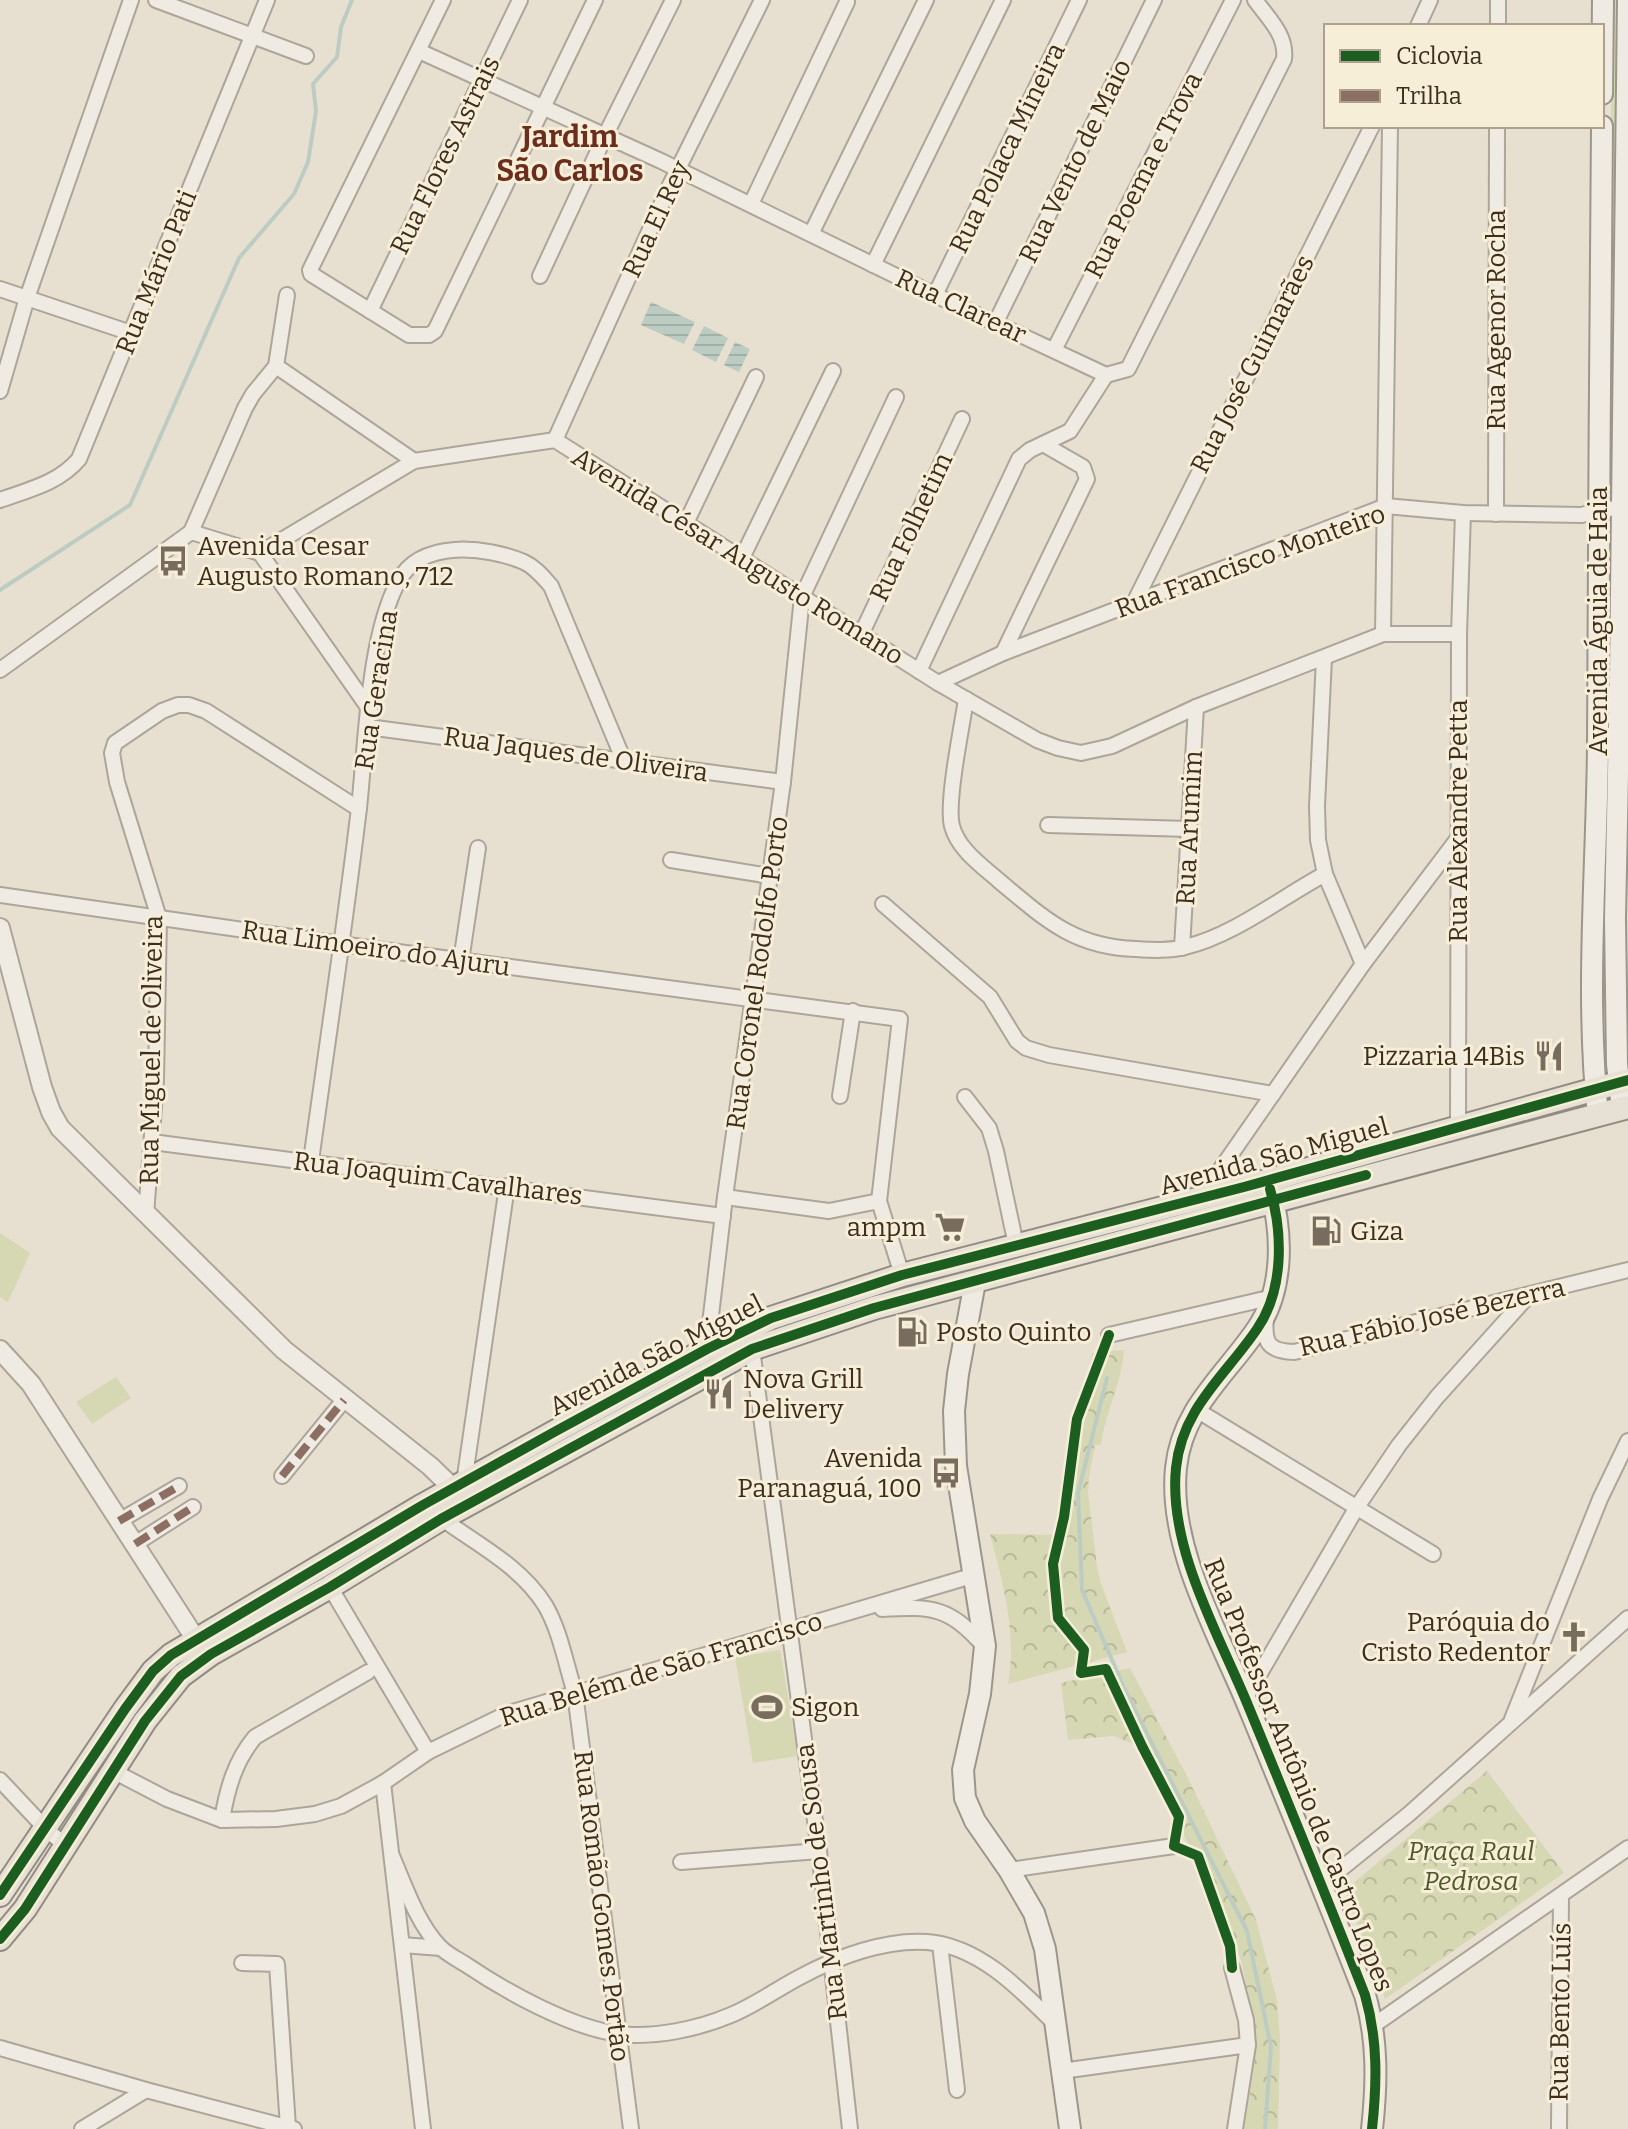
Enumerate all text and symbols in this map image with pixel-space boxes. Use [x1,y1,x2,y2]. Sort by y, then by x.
legend [1324,24,1604,128]
street label: Rua Polaca Mineira [943,38,1072,258]
text: Ciclovia [1396,42,1483,70]
street label: Rua Flores Astrais [384,51,507,259]
street label: Rua Vento de Maio [1013,54,1138,268]
street label: Rua Poema e Trova [1078,67,1209,284]
text: Trilha [1396,82,1462,110]
district label: Jardim São Carlos [496,119,644,189]
street label: Rua El Rey [616,156,697,282]
street label: Rua Mário Pati [109,185,204,359]
street label: Rua Agenor Rocha [1481,209,1512,431]
street label: Rua José Guimarães [1184,250,1321,478]
street label: Rua Clarear [891,263,1031,350]
street label: Avenida César Augusto Romano [566,441,909,672]
street label: Rua Folhetim [864,448,959,606]
street label: Avenida Águia de Haia [1583,486,1614,756]
street label: Rua Francisco Monteiro [1111,498,1389,625]
place label: Avenida Cesar Augusto Romano, 712 [197,531,454,592]
bus stop icon: Avenida Cesar Augusto Romano, 712 [156,544,190,578]
street label: Rua Geracina [349,608,404,772]
street label: Rua Alexandre Petta [1443,699,1474,943]
street label: Rua Jaques de Oliveira [442,721,710,788]
street label: Rua Arumim [1170,750,1209,906]
street label: Rua Coronel Rodolfo Porto [720,814,795,1132]
street label: Rua Limoeiro do Ajuru [240,914,512,983]
street label: Rua Miguel de Oliveira [134,915,169,1185]
restaurant icon: Pizzaria 14Bis [1532,1039,1566,1073]
place label: Pizzaria 14Bis [1363,1041,1525,1072]
street label: Avenida São Miguel [1156,1111,1392,1202]
street label: Rua Joaquim Cavalhares [292,1145,584,1212]
supermarket icon: ampm [933,1210,967,1244]
place label: ampm [847,1212,926,1243]
fuel station icon: Giza [1309,1214,1343,1248]
place label: Giza [1350,1216,1404,1247]
street label: Rua Fábio José Bezerra [1296,1272,1568,1363]
street label: Avenida São Miguel [544,1288,768,1423]
fuel station icon: Posto Quinto [895,1315,929,1349]
place label: Posto Quinto [936,1317,1091,1348]
place label: Nova Grill Delivery [743,1364,863,1425]
restaurant icon: Nova Grill Delivery [702,1377,736,1411]
place label: Avenida Paranaguá, 100 [737,1443,922,1504]
bus stop icon: Avenida Paranaguá, 100 [929,1456,963,1490]
street label: Rua Professor Antônio de Castro Lopes [1197,1554,1400,1996]
street label: Rua Belém de São Francisco [496,1606,826,1733]
place label: Paróquia do Cristo Redentor [1361,1607,1550,1668]
church icon: Paróquia do Cristo Redentor [1557,1620,1591,1654]
sports icon: Sigon [750,1690,784,1724]
place label: Sigon [791,1692,860,1723]
street label: Rua Martinho de Sousa [789,1742,854,2022]
street label: Rua Romão Gomes Portão [567,1749,636,2064]
park label: Praça Raul Pedrosa [1408,1836,1534,1897]
street label: Rua Bento Luís [1543,1922,1578,2102]

